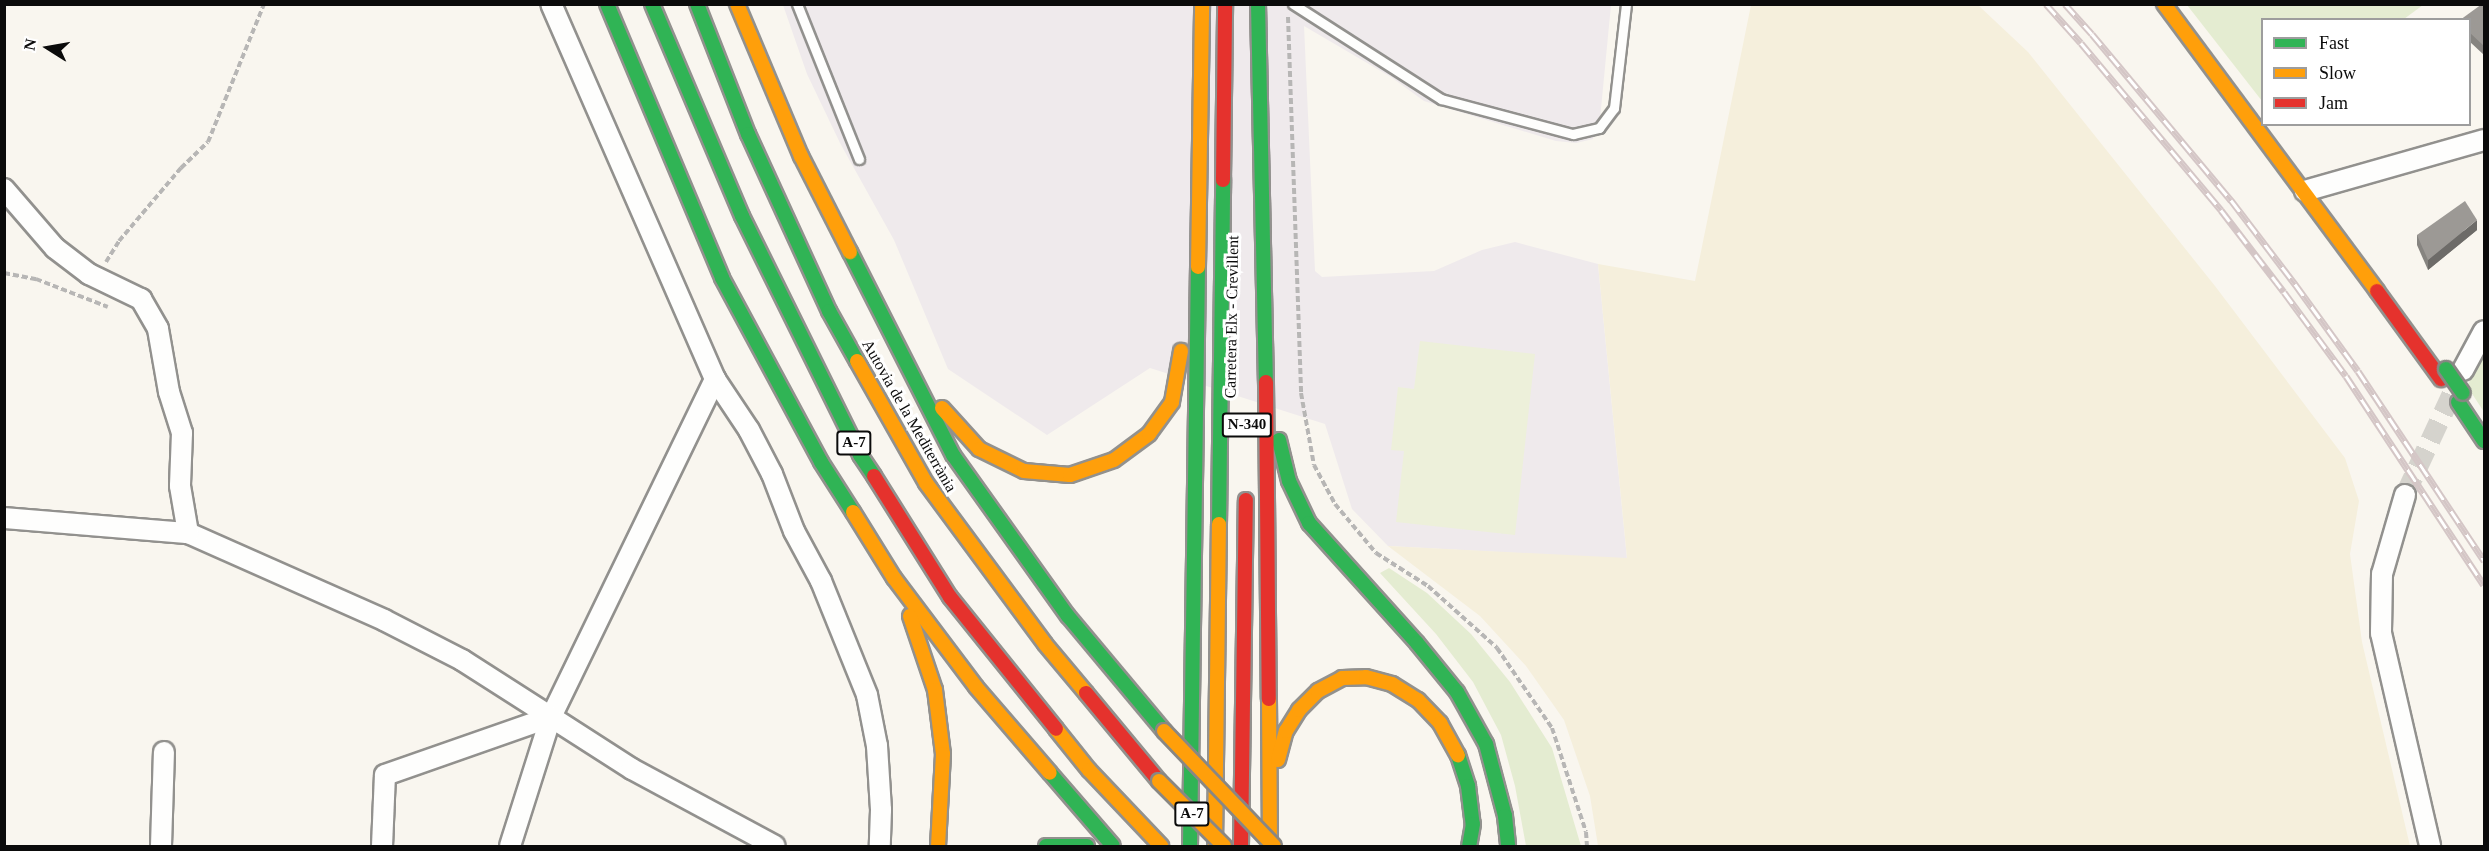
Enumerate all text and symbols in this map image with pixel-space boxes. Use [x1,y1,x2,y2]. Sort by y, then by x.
north arrow [18,18,78,78]
legend [2261,18,2471,126]
text: Fast [2319,33,2349,53]
text: N [20,37,39,52]
text: Slow [2319,63,2356,83]
text: Jam [2319,93,2348,113]
street label: Carretera Elx - Crevillent [1221,235,1243,399]
street label: Autovia de la Mediterrània [857,336,961,496]
road number: N-340 [1222,413,1272,437]
road number: A-7 [836,431,872,455]
road number: A-7 [1174,802,1210,826]

